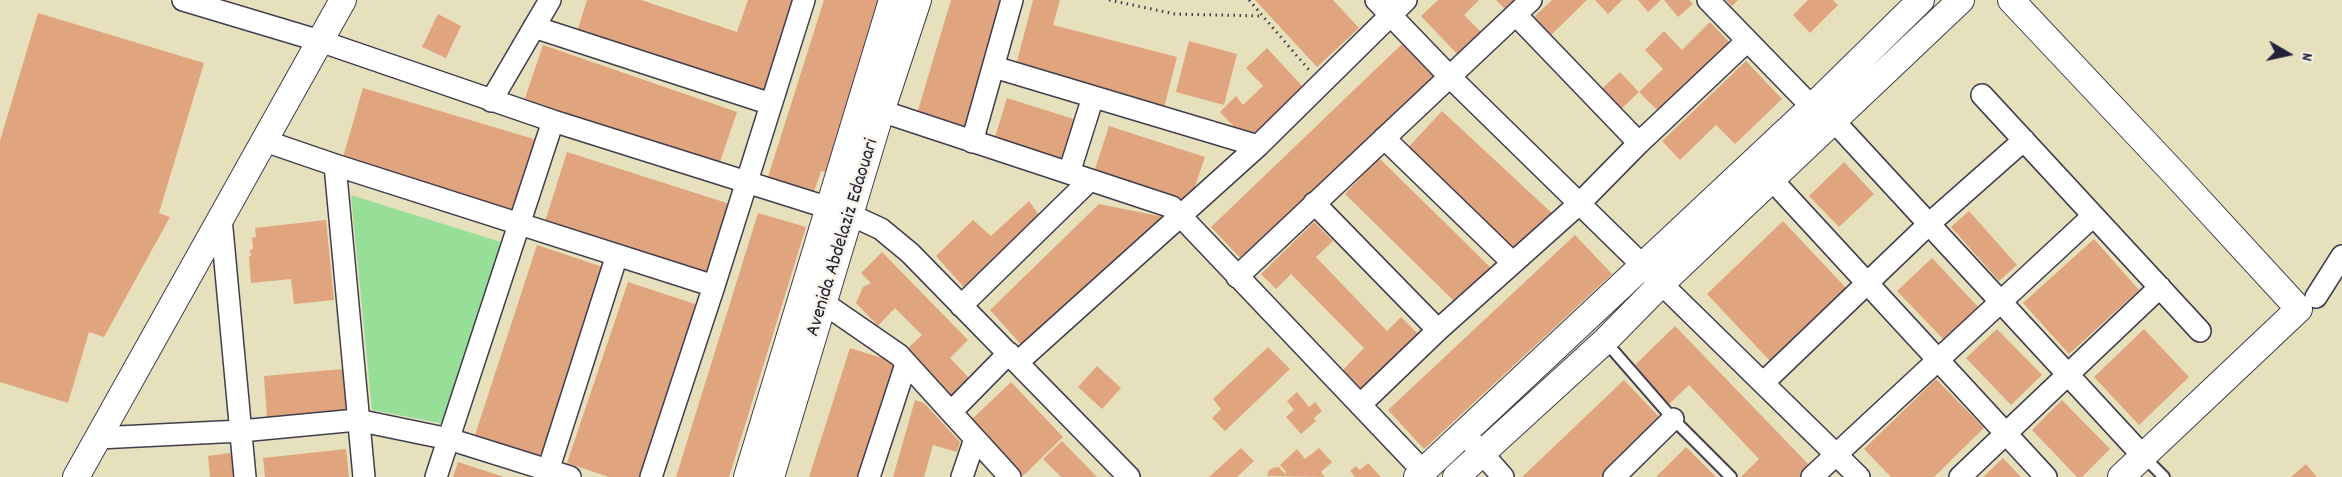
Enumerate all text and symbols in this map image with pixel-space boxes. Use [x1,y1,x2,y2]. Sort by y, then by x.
north arrow [2258,24,2318,84]
text: N [2294,51,2318,63]
street label: Avenida Abdelaziz Edaouari [802,136,886,340]

